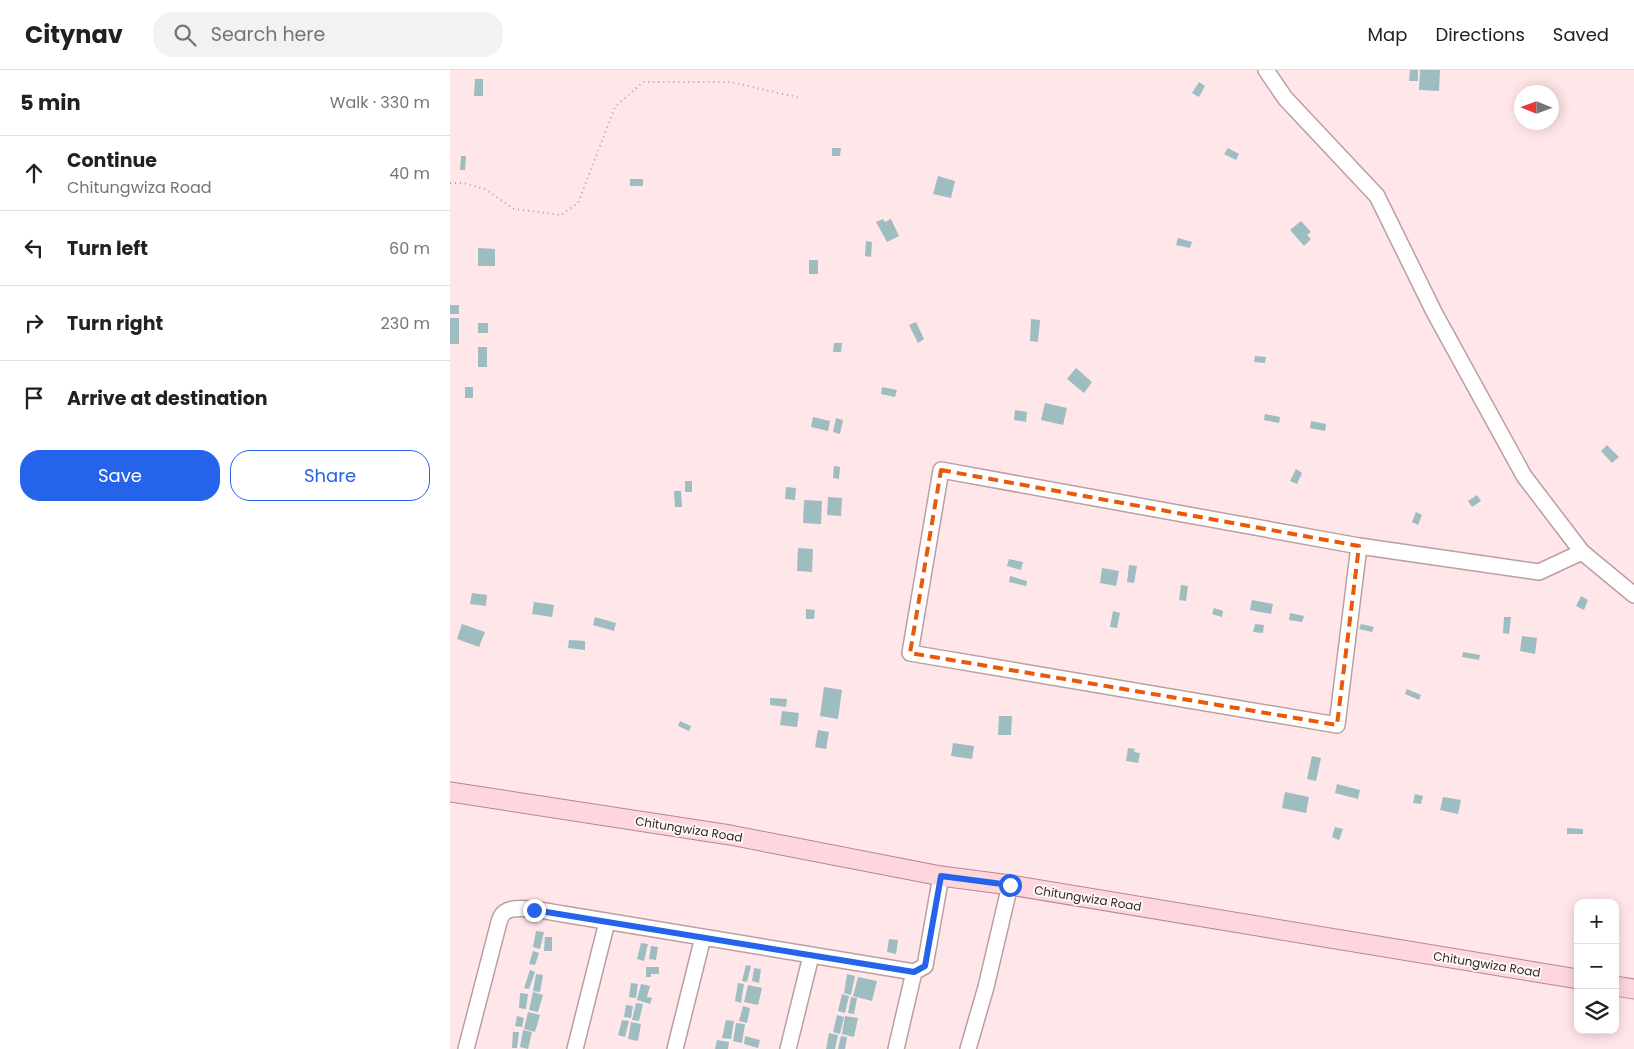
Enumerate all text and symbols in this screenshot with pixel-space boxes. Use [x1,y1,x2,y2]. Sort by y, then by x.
search box [153,12,503,57]
text: Citynav [25,18,123,51]
icon: search [171,21,199,49]
text: Search here [211,21,325,48]
text: Map [1368,22,1407,47]
text: Directions [1435,22,1525,47]
text: Saved [1553,22,1609,47]
north arrow [1514,85,1559,130]
text: 5 min [20,88,81,117]
text: Walk · 330 m [330,91,430,114]
text: Continue [67,147,157,174]
icon: ahead [20,159,48,187]
text: 40 m [389,162,430,185]
text: Chitungwiza Road [67,176,212,199]
icon: left [20,234,48,262]
text: Turn left [67,235,148,262]
text: 60 m [389,237,430,260]
icon: right [20,309,48,337]
text: Turn right [67,310,163,337]
text: 230 m [381,312,430,335]
icon: arrive [20,384,48,412]
text: Arrive at destination [67,385,268,412]
button: Save [20,450,220,501]
button: Share [230,450,430,501]
street label: Chitungwiza Road [634,812,744,846]
route start [999,874,1022,897]
street label: Chitungwiza Road [1033,881,1143,915]
route end [523,899,546,922]
map controls [1574,899,1619,1034]
button: + [1574,899,1619,944]
button: − [1574,944,1619,989]
street label: Chitungwiza Road [1432,947,1542,981]
button: layers [1574,989,1619,1034]

